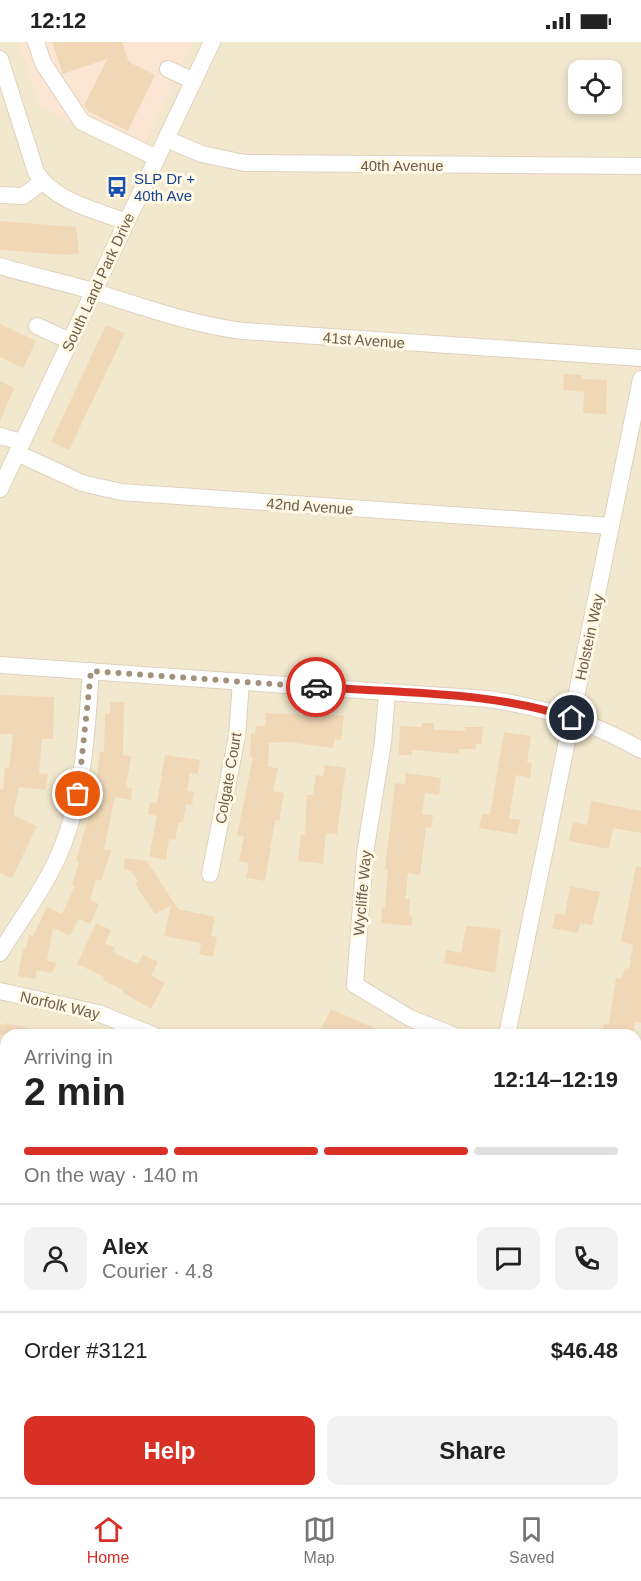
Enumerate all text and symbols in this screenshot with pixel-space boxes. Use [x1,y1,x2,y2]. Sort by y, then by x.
text: 12:12 [30,8,86,33]
map controls [568,60,622,114]
button: locate [568,60,622,114]
street label: 40th Avenue [360,157,444,174]
place label: SLP Dr + 40th Ave [134,170,195,204]
bus stop icon: SLP Dr + 40th Ave [105,175,129,199]
street label: South Land Park Drive [58,210,138,354]
street label: 41st Avenue [322,329,406,351]
street label: 42nd Avenue [266,494,354,518]
street label: Holstein Way [572,592,607,682]
courier [286,657,346,717]
icon: car [300,671,333,704]
pin [546,692,597,743]
icon: home [555,701,588,734]
street label: Colgate Court [212,730,245,825]
pin [52,768,103,819]
icon: bag [61,777,94,810]
street label: Wycliffe Way [350,849,374,936]
street label: Norfolk Way [19,988,102,1023]
text: Arriving in [24,1046,113,1068]
text: 12:14–12:19 [493,1067,618,1092]
text: 2 min [24,1070,126,1113]
text: On the way · 140 m [24,1164,199,1186]
button: person [24,1227,87,1290]
button: chat [477,1227,540,1290]
button: phone [555,1227,618,1290]
text: Alex [102,1234,148,1259]
text: Courier · 4.8 [102,1260,213,1282]
text: Order #3121 [24,1338,148,1363]
text: $46.48 [551,1338,618,1363]
button: Help [24,1416,315,1485]
button: Share [327,1416,618,1485]
tab: Home [87,1513,129,1567]
tab: Map [303,1513,336,1567]
tab: Saved [509,1513,554,1567]

